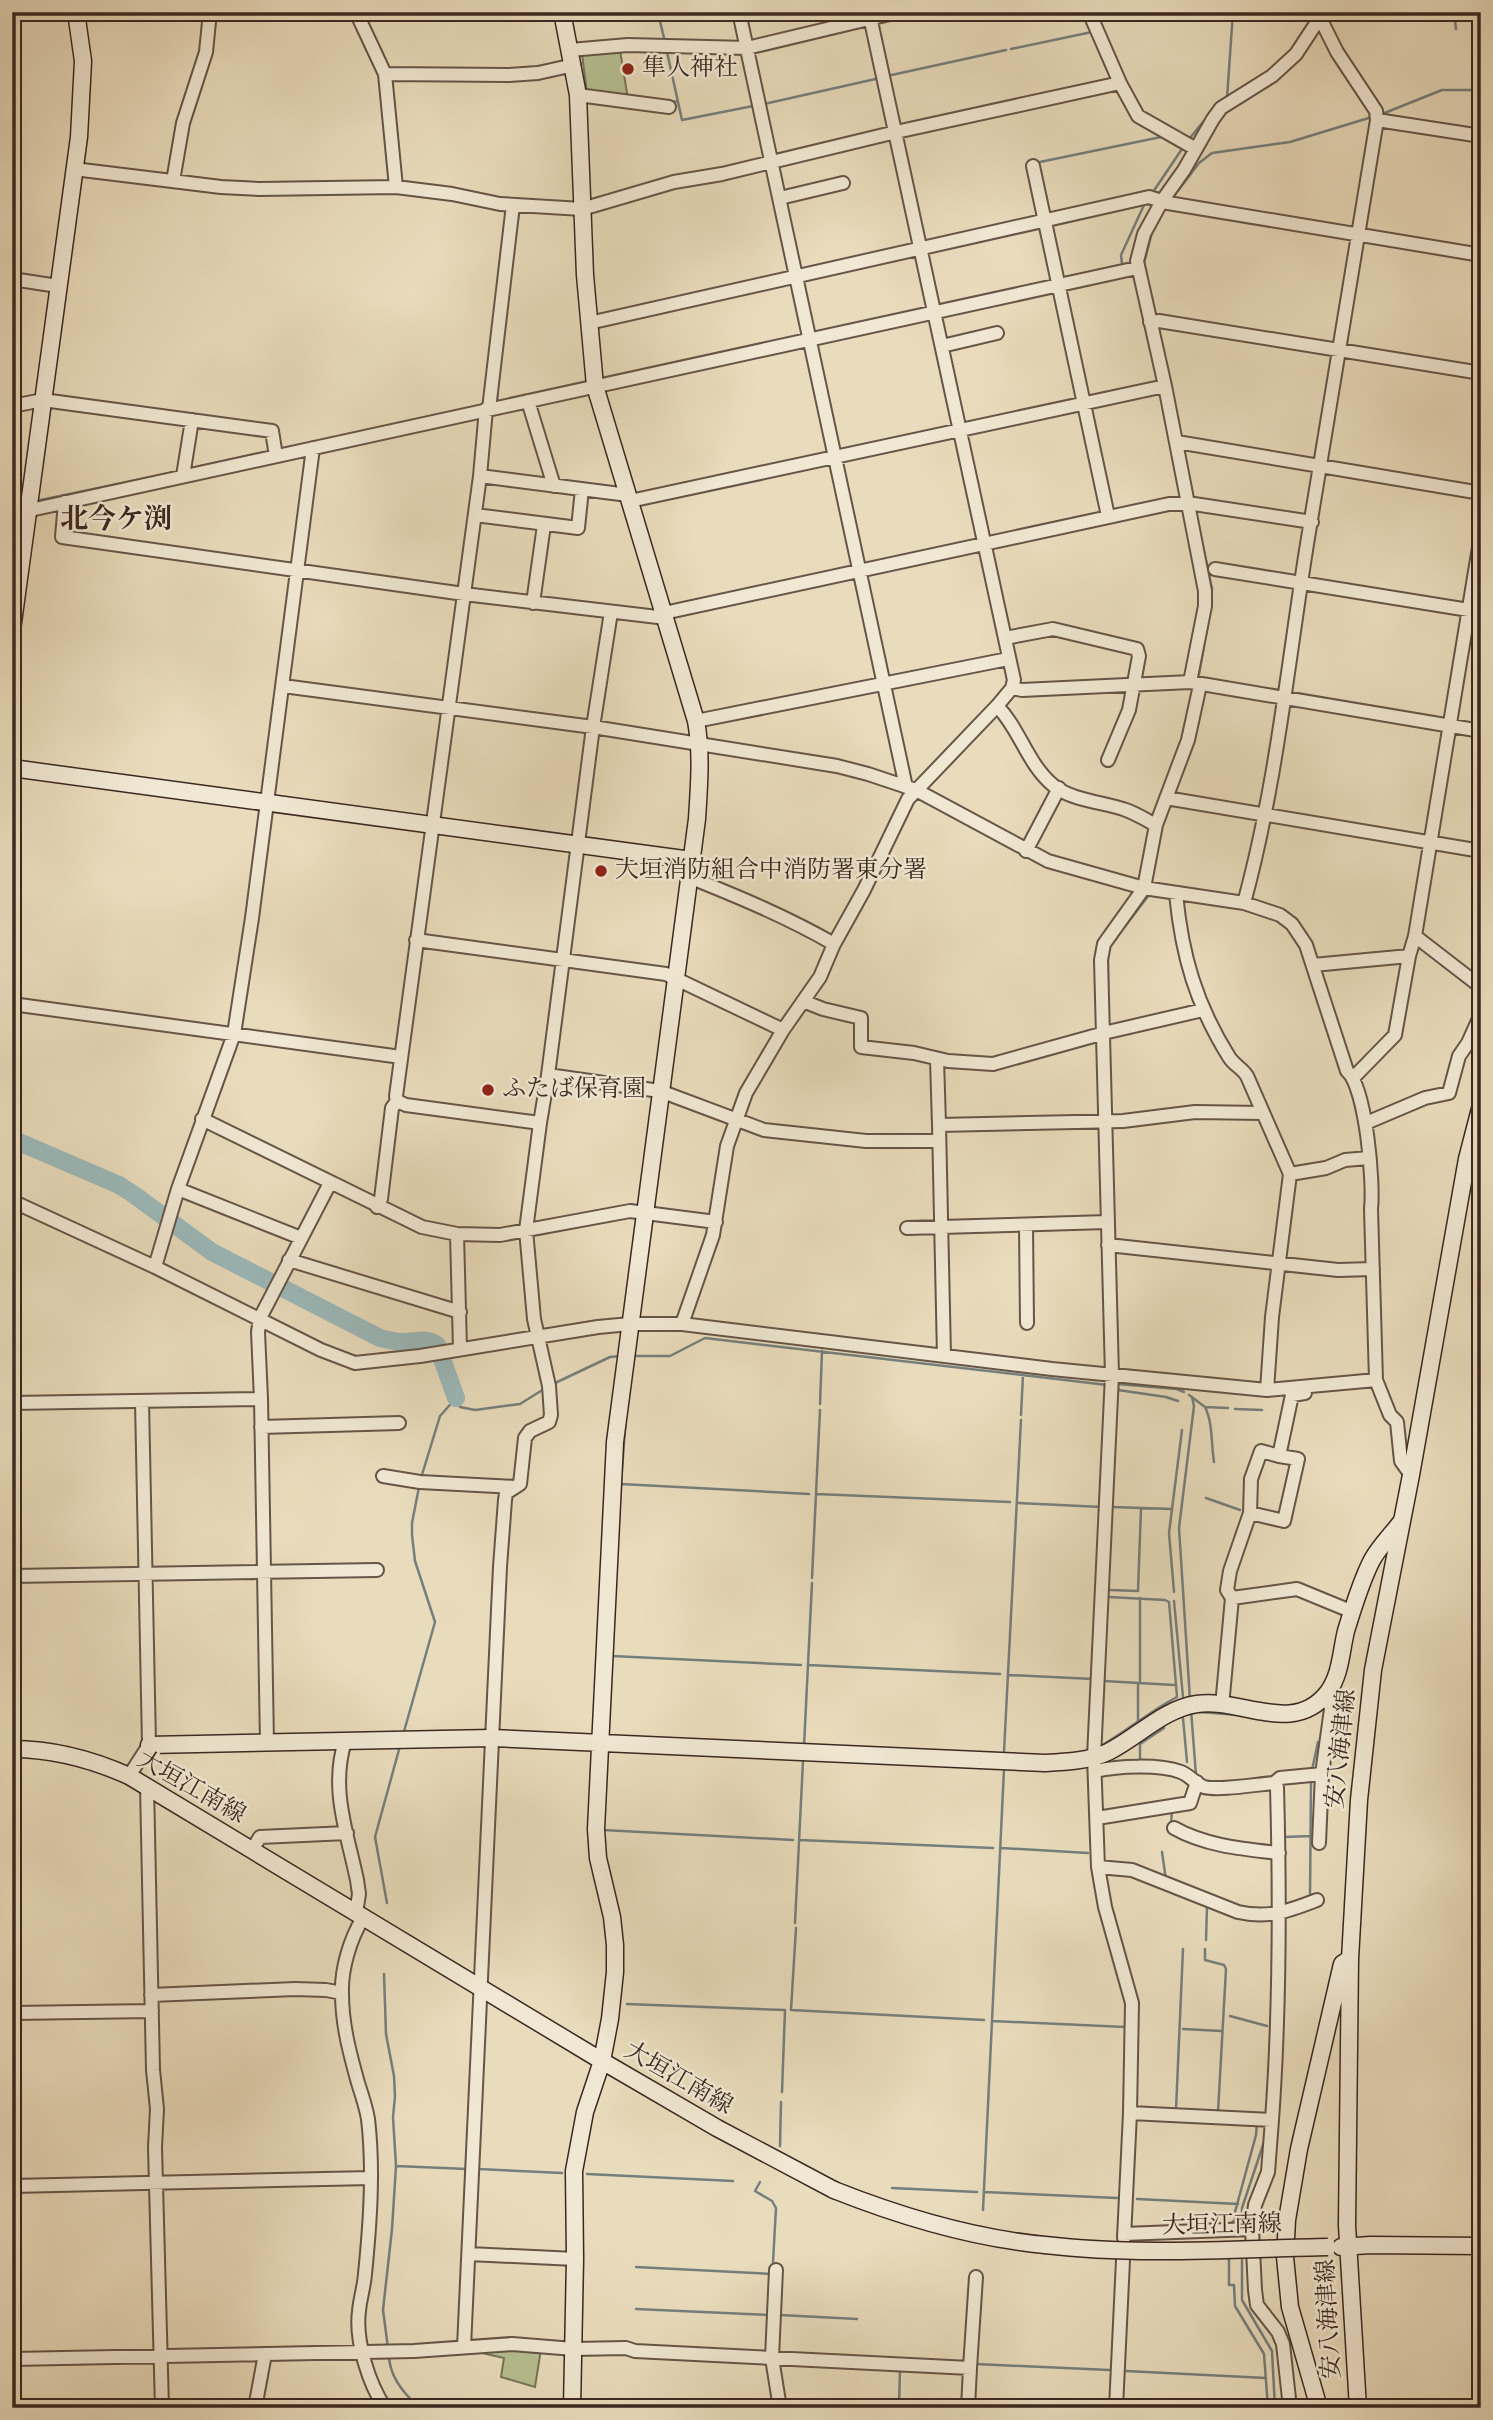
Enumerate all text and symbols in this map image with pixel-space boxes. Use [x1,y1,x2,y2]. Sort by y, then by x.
place label: 隼人神社 [642,52,738,86]
marker: 隼人神社 [620,61,636,77]
district label: 北今ケ渕 [60,501,172,540]
place label: 大垣消防組合中消防署東分署 [615,854,927,888]
marker: 大垣消防組合中消防署東分署 [593,863,609,879]
place label: ふたば保育園 [502,1073,646,1107]
marker: ふたば保育園 [480,1082,496,1098]
street label: 安八海津線 [1319,1688,1365,1810]
street label: 大垣江南線 [131,1743,251,1833]
street label: 大垣江南線 [618,2034,738,2124]
street label: 大垣江南線 [1162,2208,1282,2244]
street label: 安八海津線 [1310,2258,1350,2380]

